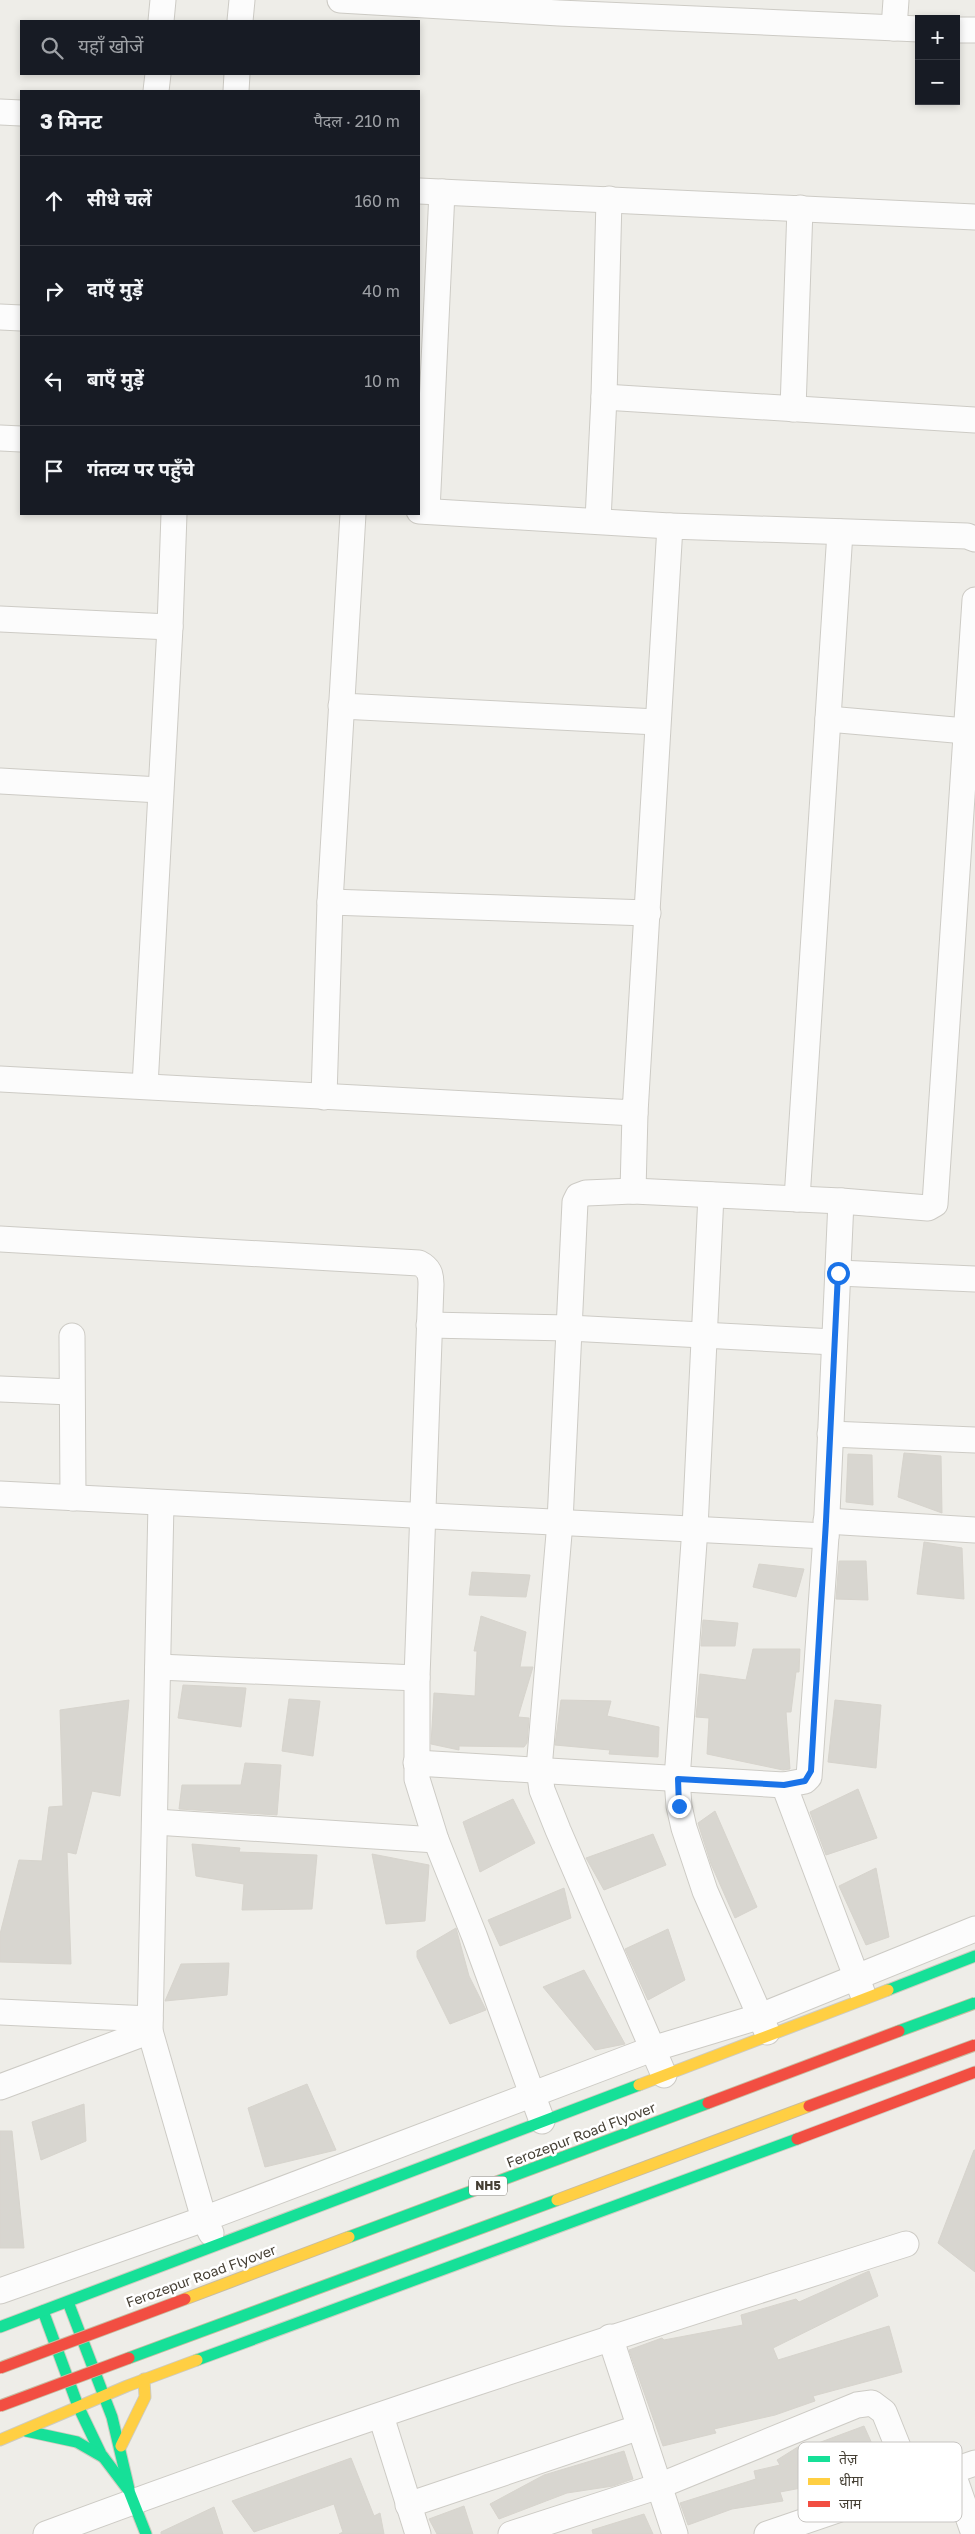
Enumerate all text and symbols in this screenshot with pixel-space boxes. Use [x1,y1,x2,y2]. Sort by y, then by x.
map controls [915,15,960,105]
button: + [915,15,960,60]
search box [20,20,420,75]
icon: search [38,34,66,62]
text: यहाँ खोजें [78,34,143,57]
button: − [915,60,960,105]
text: 3 मिनट [40,108,102,134]
text: पैदल · 210 m [314,111,400,131]
icon: ahead [40,187,68,215]
text: सीधे चलें [87,187,152,210]
text: 160 m [354,191,400,211]
icon: right [40,277,68,305]
text: दाएँ मुड़ें [87,277,143,300]
text: 40 m [362,281,400,301]
icon: left [40,367,68,395]
text: बाएँ मुड़ें [87,367,144,390]
text: 10 m [364,371,400,391]
icon: arrive [40,457,68,485]
text: गंतव्य पर पहुँचे [87,457,194,480]
route start [827,1262,850,1285]
route end [668,1795,691,1818]
street label: Ferozepur Road Flyover [504,2098,658,2171]
road number: NH5 [469,2176,507,2196]
street label: Ferozepur Road Flyover [123,2240,279,2311]
legend [798,2442,962,2522]
text: तेज़ [839,2450,858,2467]
text: धीमा [839,2472,864,2489]
text: जाम [839,2495,862,2512]

